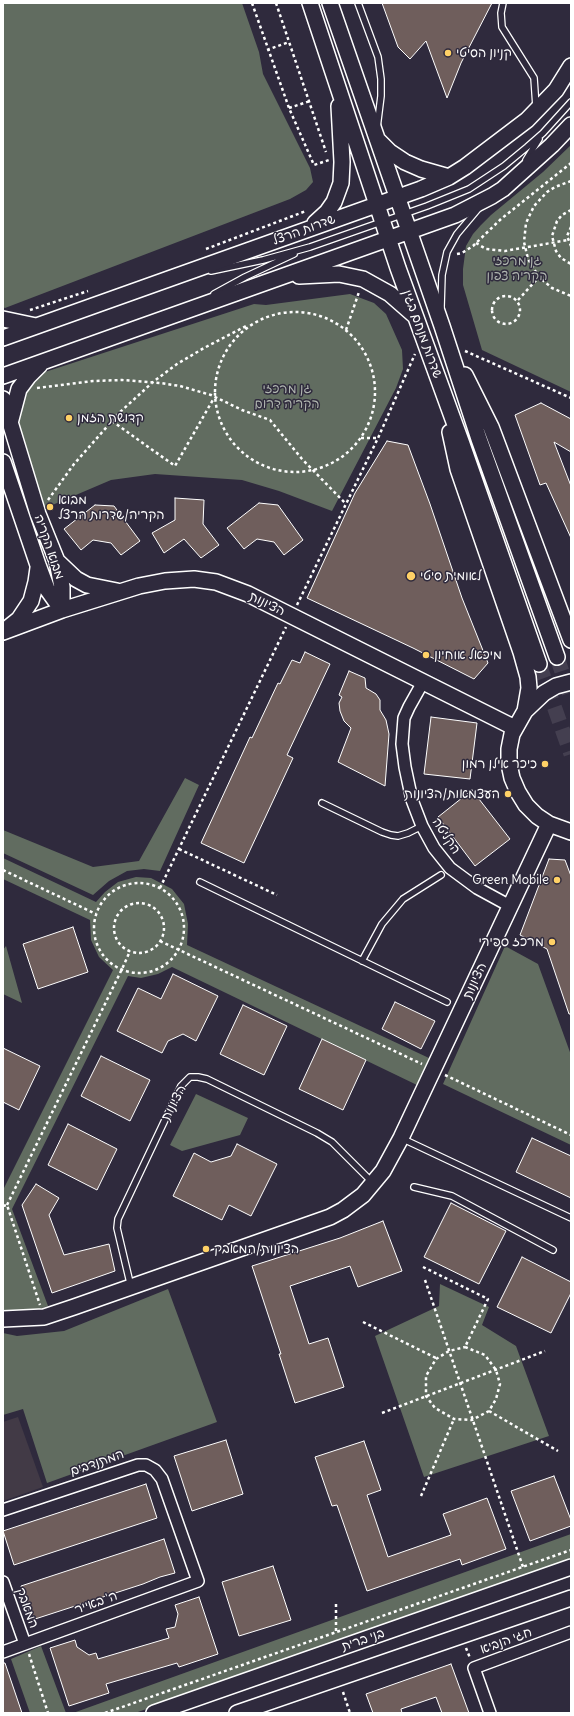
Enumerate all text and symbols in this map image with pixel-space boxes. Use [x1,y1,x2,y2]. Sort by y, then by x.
place label: קניון הסיטי [456,45,512,61]
marker: קניון הסיטי [443,48,453,58]
street label: שדרות הרצל [270,211,338,249]
park label: גן מרכזי הקריה צפון [487,253,547,284]
street label: שדרות מנחם בגין [399,288,445,380]
park label: גן מרכזי הקריה דרום [254,381,320,412]
place label: קדושת הזמן [77,410,144,426]
marker: קדושת הזמן [64,413,74,423]
place label: מבוא הקריה/שדרות הרצל [58,492,165,523]
marker: מבוא הקריה/שדרות הרצל [45,502,55,512]
street label: מבוא הקריה [31,513,67,581]
place label: לאומית סיטי [420,568,482,584]
marker: לאומית סיטי [405,570,417,582]
street label: הציונות [246,589,288,619]
place label: מיכאל אוחיון [434,647,502,663]
marker: מיכאל אוחיון [421,650,431,660]
place label: כיכר אילן רמון [462,756,537,772]
marker: כיכר אילן רמון [540,759,550,769]
place label: העצמאות/הציונות [404,786,500,802]
marker: העצמאות/הציונות [503,789,513,799]
street label: הקליטה [428,815,464,857]
place label: Green Mobile [472,872,549,888]
marker: Green Mobile [552,875,562,885]
place label: מרכז ספירי [479,934,544,950]
marker: מרכז ספירי [547,937,557,947]
street label: הציונות [460,960,490,1002]
street label: הציונות [158,1082,190,1124]
place label: הציונות/המאבק [214,1241,299,1257]
marker: הציונות/המאבק [201,1244,211,1254]
street label: המתנדבים [68,1446,126,1480]
street label: המאבק [12,1586,42,1630]
street label: ה' באייר [73,1588,119,1618]
street label: חגי הנביא [478,1624,534,1658]
street label: בני ברית [340,1625,386,1655]

